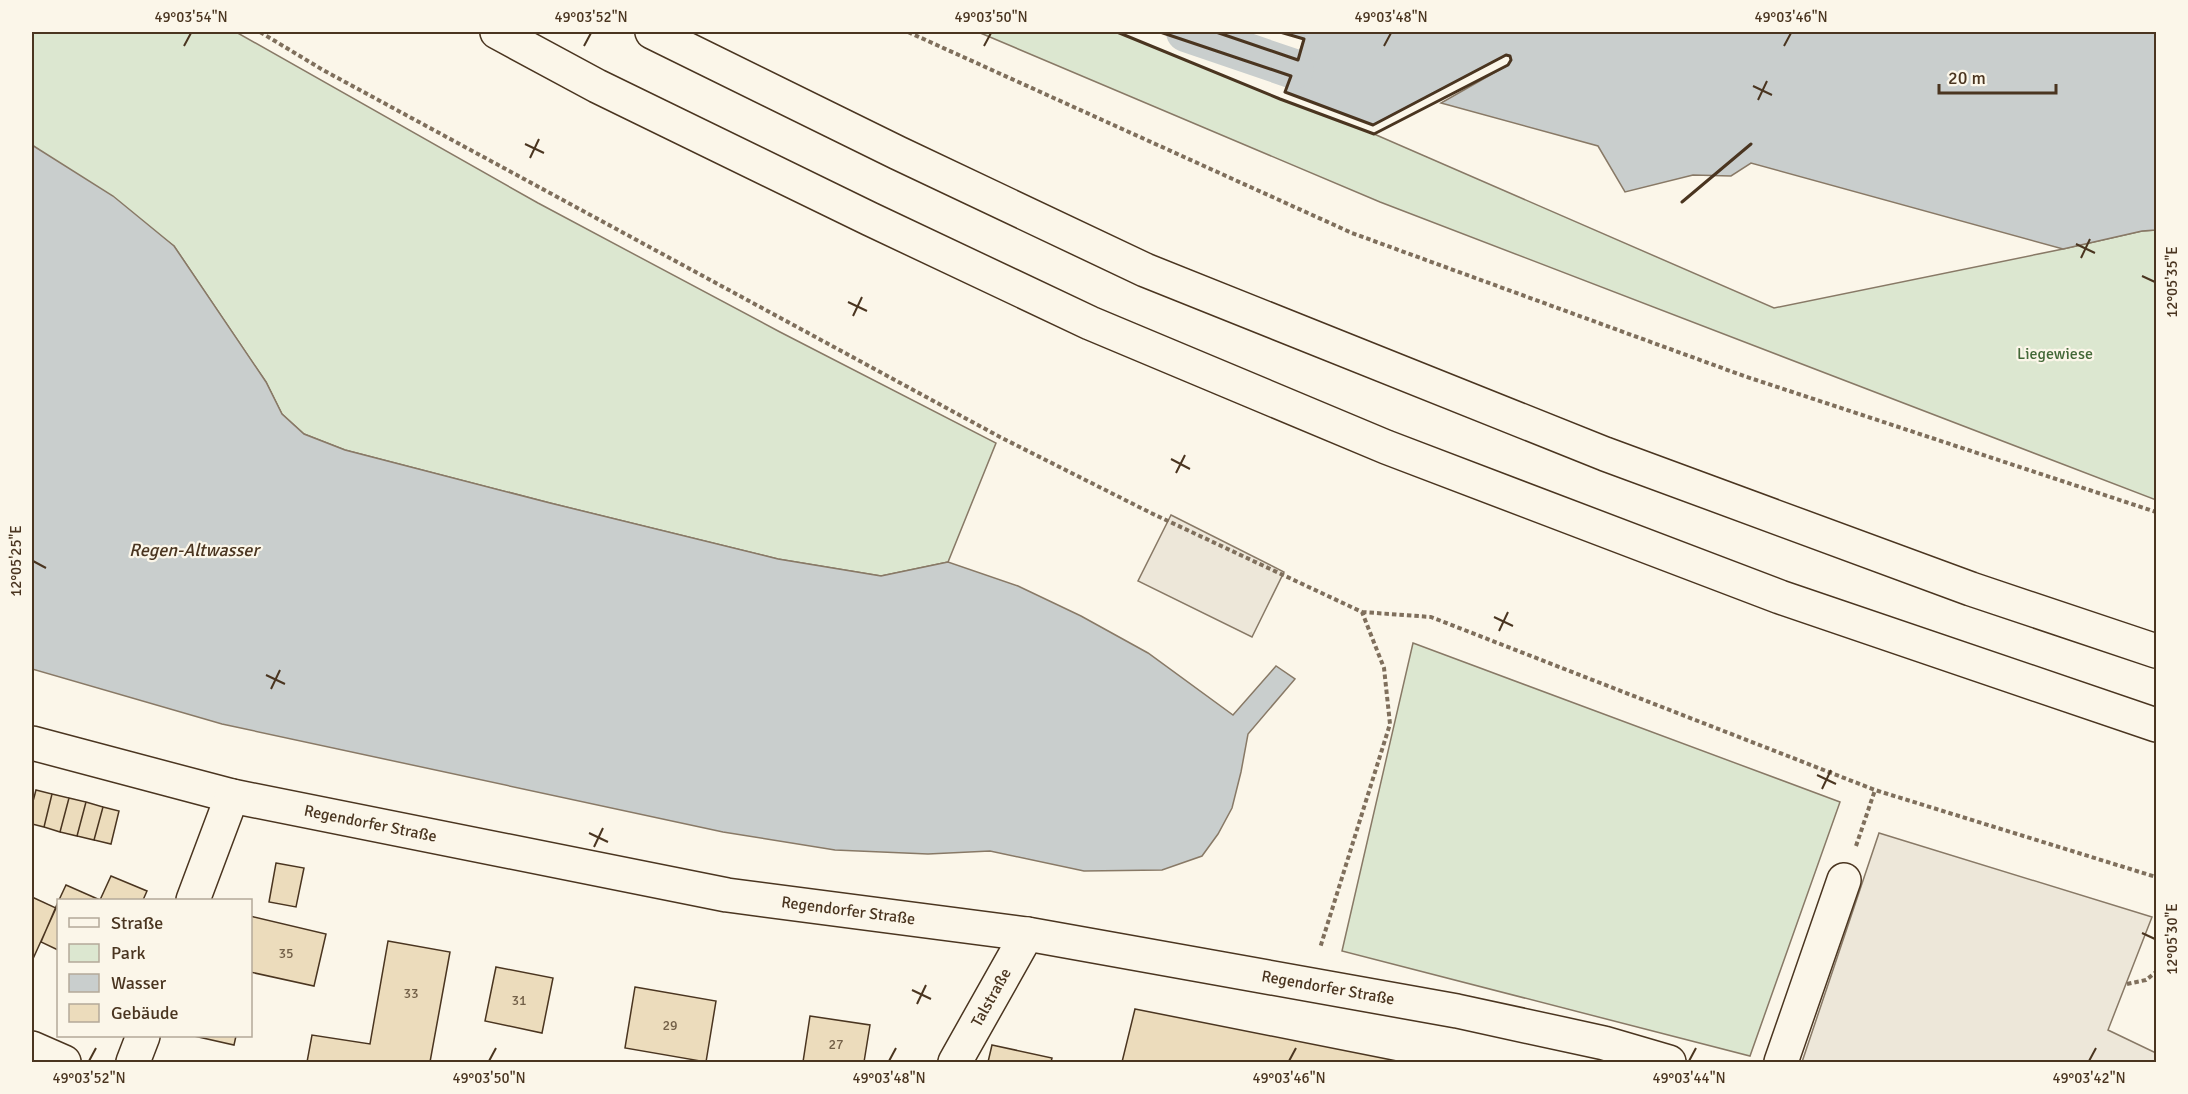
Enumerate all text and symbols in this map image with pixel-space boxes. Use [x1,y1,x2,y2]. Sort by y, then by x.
text: 49°03'54"N [154,8,228,26]
text: 49°03'52"N [554,8,628,26]
text: 49°03'50"N [954,8,1028,26]
text: 49°03'48"N [1354,8,1428,26]
text: 49°03'46"N [1754,8,1828,26]
scale bar [1939,57,2056,95]
text: 20 m [1948,67,1986,89]
text: 12°05'35"E [2163,246,2181,318]
park label: Liegewiese [2017,344,2093,364]
text: 12°05'25"E [7,525,25,597]
water label: Regen-Altwasser [129,539,261,561]
street label: Regendorfer Straße [302,801,438,847]
street label: Regendorfer Straße [780,892,916,929]
legend [57,899,252,1037]
text: 12°05'30"E [2163,903,2181,975]
text: Straße [111,912,163,934]
text: Park [111,942,146,964]
house number: 35 [278,945,294,962]
street label: Talstraße [967,965,1016,1030]
street label: Regendorfer Straße [1260,966,1396,1010]
text: Wasser [111,972,167,994]
house number: 33 [403,985,419,1002]
house number: 31 [511,992,527,1009]
text: Gebäude [111,1002,179,1024]
house number: 29 [662,1017,678,1034]
house number: 27 [828,1036,844,1053]
text: 49°03'52"N [52,1069,126,1087]
text: 49°03'50"N [452,1069,526,1087]
text: 49°03'48"N [852,1069,926,1087]
text: 49°03'46"N [1252,1069,1326,1087]
text: 49°03'44"N [1652,1069,1726,1087]
text: 49°03'42"N [2052,1069,2126,1087]

